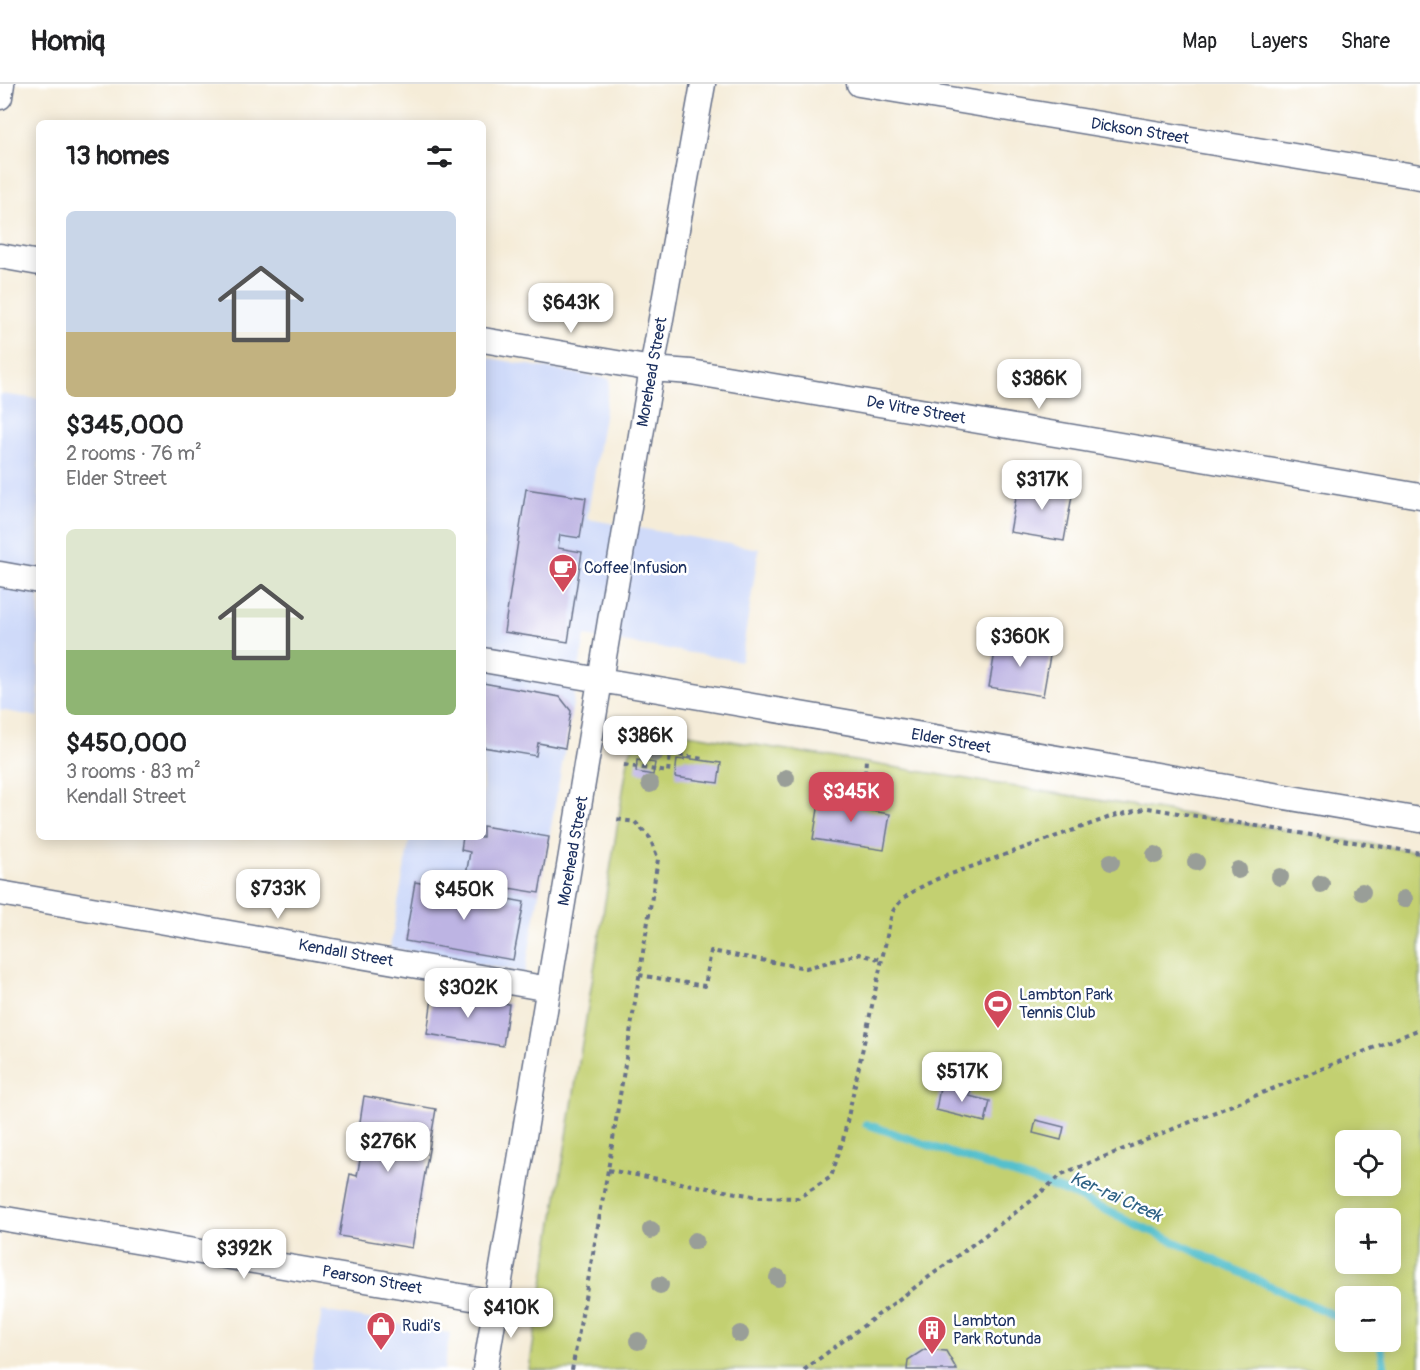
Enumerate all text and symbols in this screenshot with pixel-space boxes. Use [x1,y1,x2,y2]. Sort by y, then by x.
text: Homiq [30,24,105,59]
text: Map [1182,28,1217,55]
text: Layers [1250,28,1308,55]
text: Share [1341,28,1390,55]
street label: Dickson Street [1089,113,1191,149]
text: 13 homes [66,140,169,172]
icon: filters [423,140,456,173]
icon: home [207,250,315,358]
pin: $643K [529,283,613,334]
text: $643K [542,290,600,315]
street label: Morehead Street [633,315,672,428]
pin: $386K [997,359,1081,410]
text: $386K [1011,366,1067,391]
street label: De Vitre Street [865,391,968,429]
text: $345,000 [66,409,184,441]
text: 2 rooms · 76 m² [66,441,202,466]
pin: $317K [1000,460,1084,511]
text: Elder Street [66,466,167,491]
text: $317K [1016,467,1068,492]
cafe icon: Coffee Infusion [547,552,579,594]
place label: Coffee Infusion [584,558,687,578]
icon: home [207,568,315,676]
pin: $360K [978,617,1062,668]
text: $360K [990,624,1050,649]
pin: $386K [603,716,687,767]
text: $386K [617,723,673,748]
street label: Elder Street [910,724,993,758]
text: $450,000 [66,727,187,759]
text: 3 rooms · 83 m² [66,759,201,784]
pin: $345K [809,772,893,823]
text: $345K [823,779,879,804]
text: Kendall Street [66,784,186,809]
street label: Morehead Street [554,794,593,907]
pin: $733K [236,869,320,920]
pin: $450K [422,870,506,921]
text: $733K [250,876,306,901]
text: $450K [435,877,494,902]
street label: Kendall Street [297,935,396,971]
pin: $302K [426,968,510,1019]
text: $302K [439,975,497,1000]
place label: Lambton Park Tennis Club [1019,985,1113,1023]
sports icon: Lambton Park Tennis Club [982,988,1014,1030]
pin: $517K [920,1052,1004,1103]
text: $517K [936,1059,988,1084]
pin: $276K [346,1122,430,1173]
text: $276K [360,1129,416,1154]
map controls [1335,1130,1401,1352]
button: locate [1335,1130,1401,1196]
water label: Ker-rai Creek [1066,1167,1167,1228]
button: + [1335,1208,1401,1274]
pin: $392K [202,1229,286,1280]
text: $392K [216,1236,272,1261]
street label: Pearson Street [320,1261,424,1299]
button: − [1335,1286,1401,1352]
pin: $410K [469,1288,553,1339]
text: $410K [483,1295,539,1320]
shop icon: Rudi’s [365,1310,397,1352]
place label: Lambton Park Rotunda [953,1311,1041,1349]
building icon: Lambton Park Rotunda [916,1314,948,1356]
place label: Rudi’s [402,1316,440,1336]

